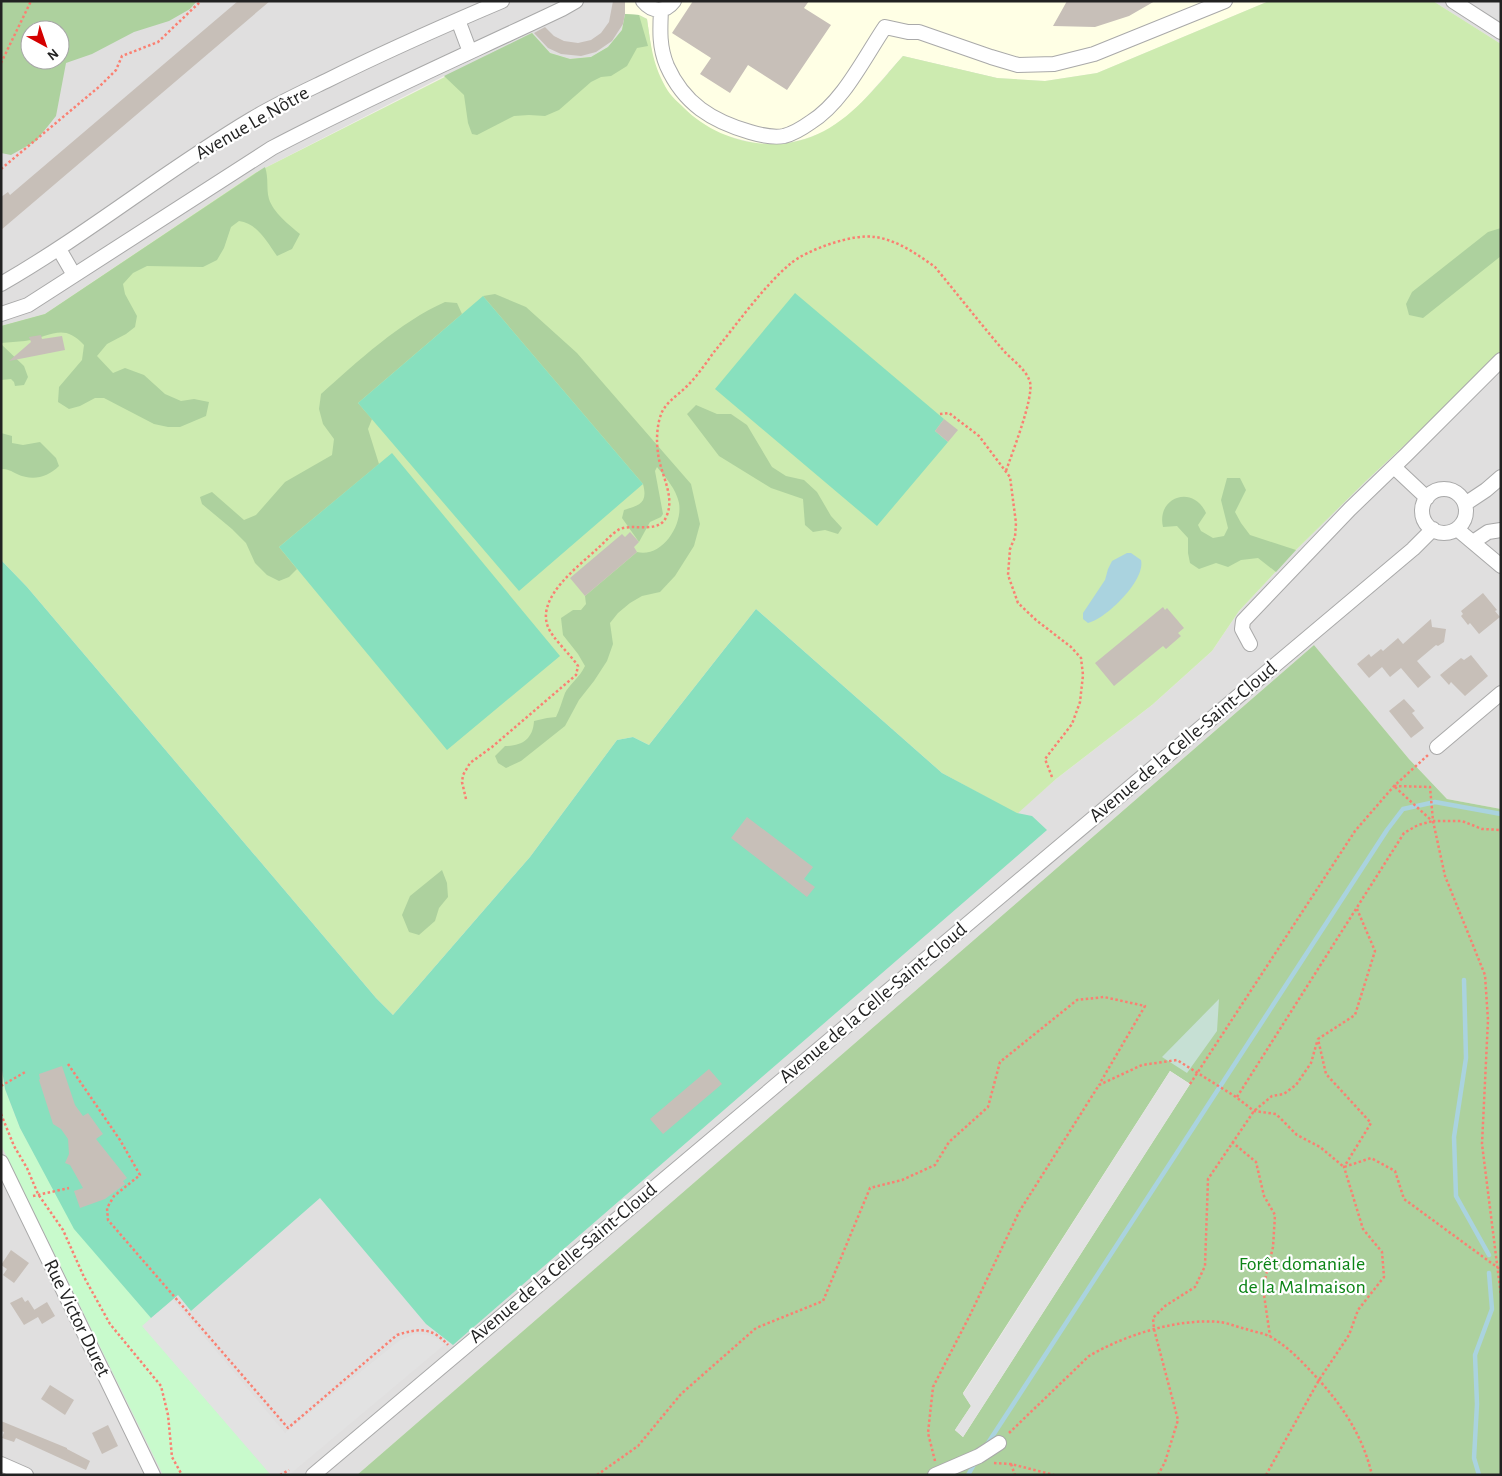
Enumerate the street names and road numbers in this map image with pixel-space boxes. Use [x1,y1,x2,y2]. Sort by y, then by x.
street label: Avenue Le Nôtre [192,83,312,163]
street label: Avenue de la Celle-Saint-Cloud [1085,658,1281,826]
street label: Avenue de la Celle-Saint-Cloud [775,919,971,1087]
street label: Avenue de la Celle-Saint-Cloud [465,1179,661,1347]
street label: Rue Victor Duret [40,1256,114,1380]

